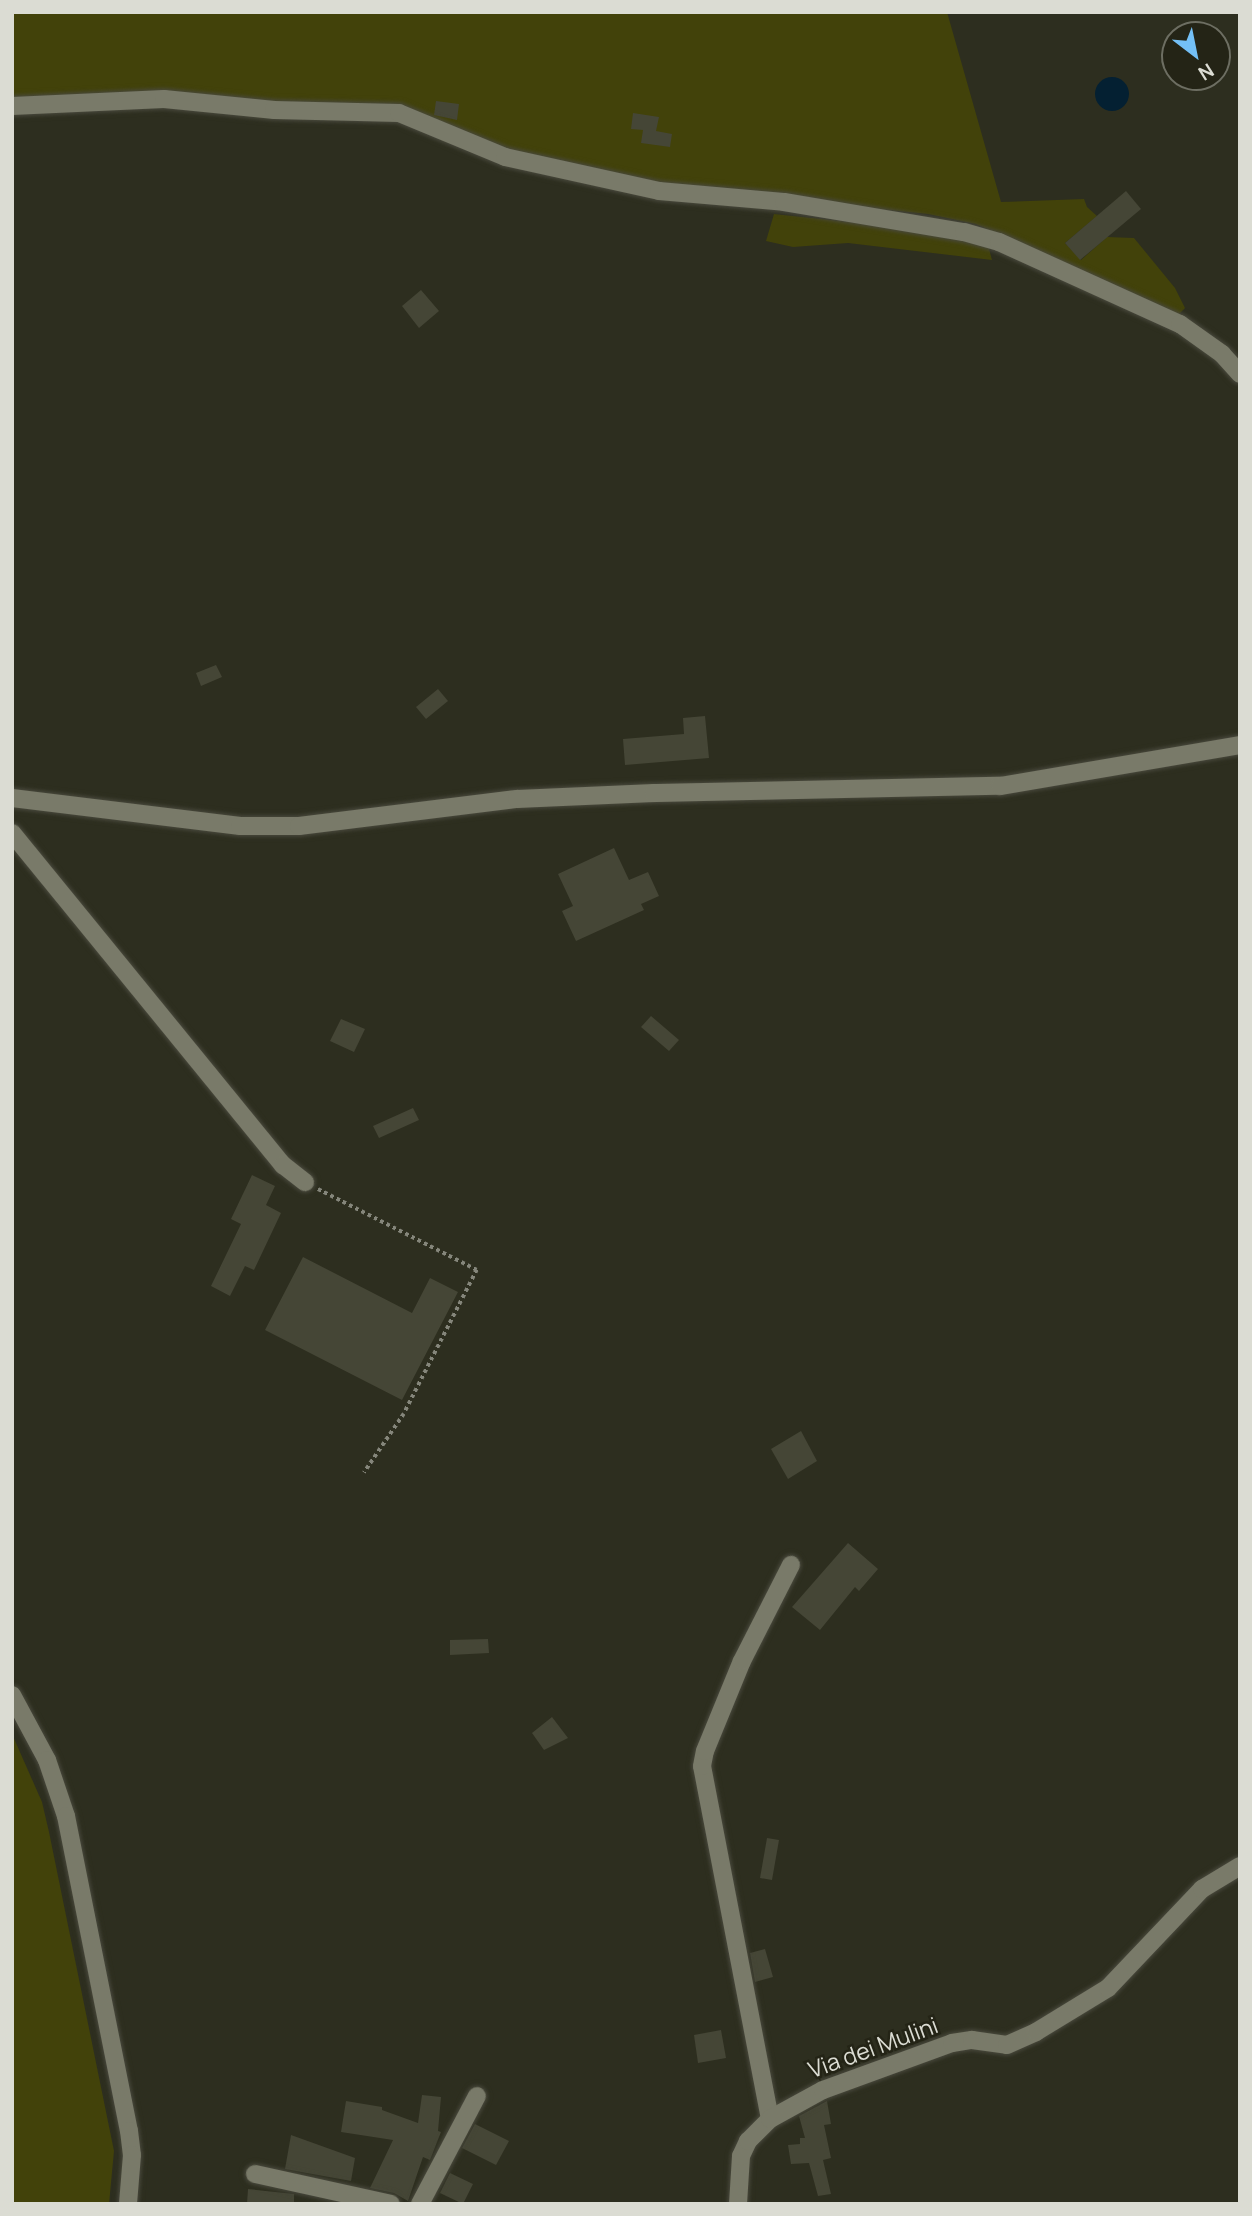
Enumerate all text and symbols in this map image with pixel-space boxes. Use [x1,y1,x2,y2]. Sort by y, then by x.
north arrow [1161,21,1231,91]
text: N [1193,57,1219,87]
street label: Via dei Mulini [804,2011,942,2083]

